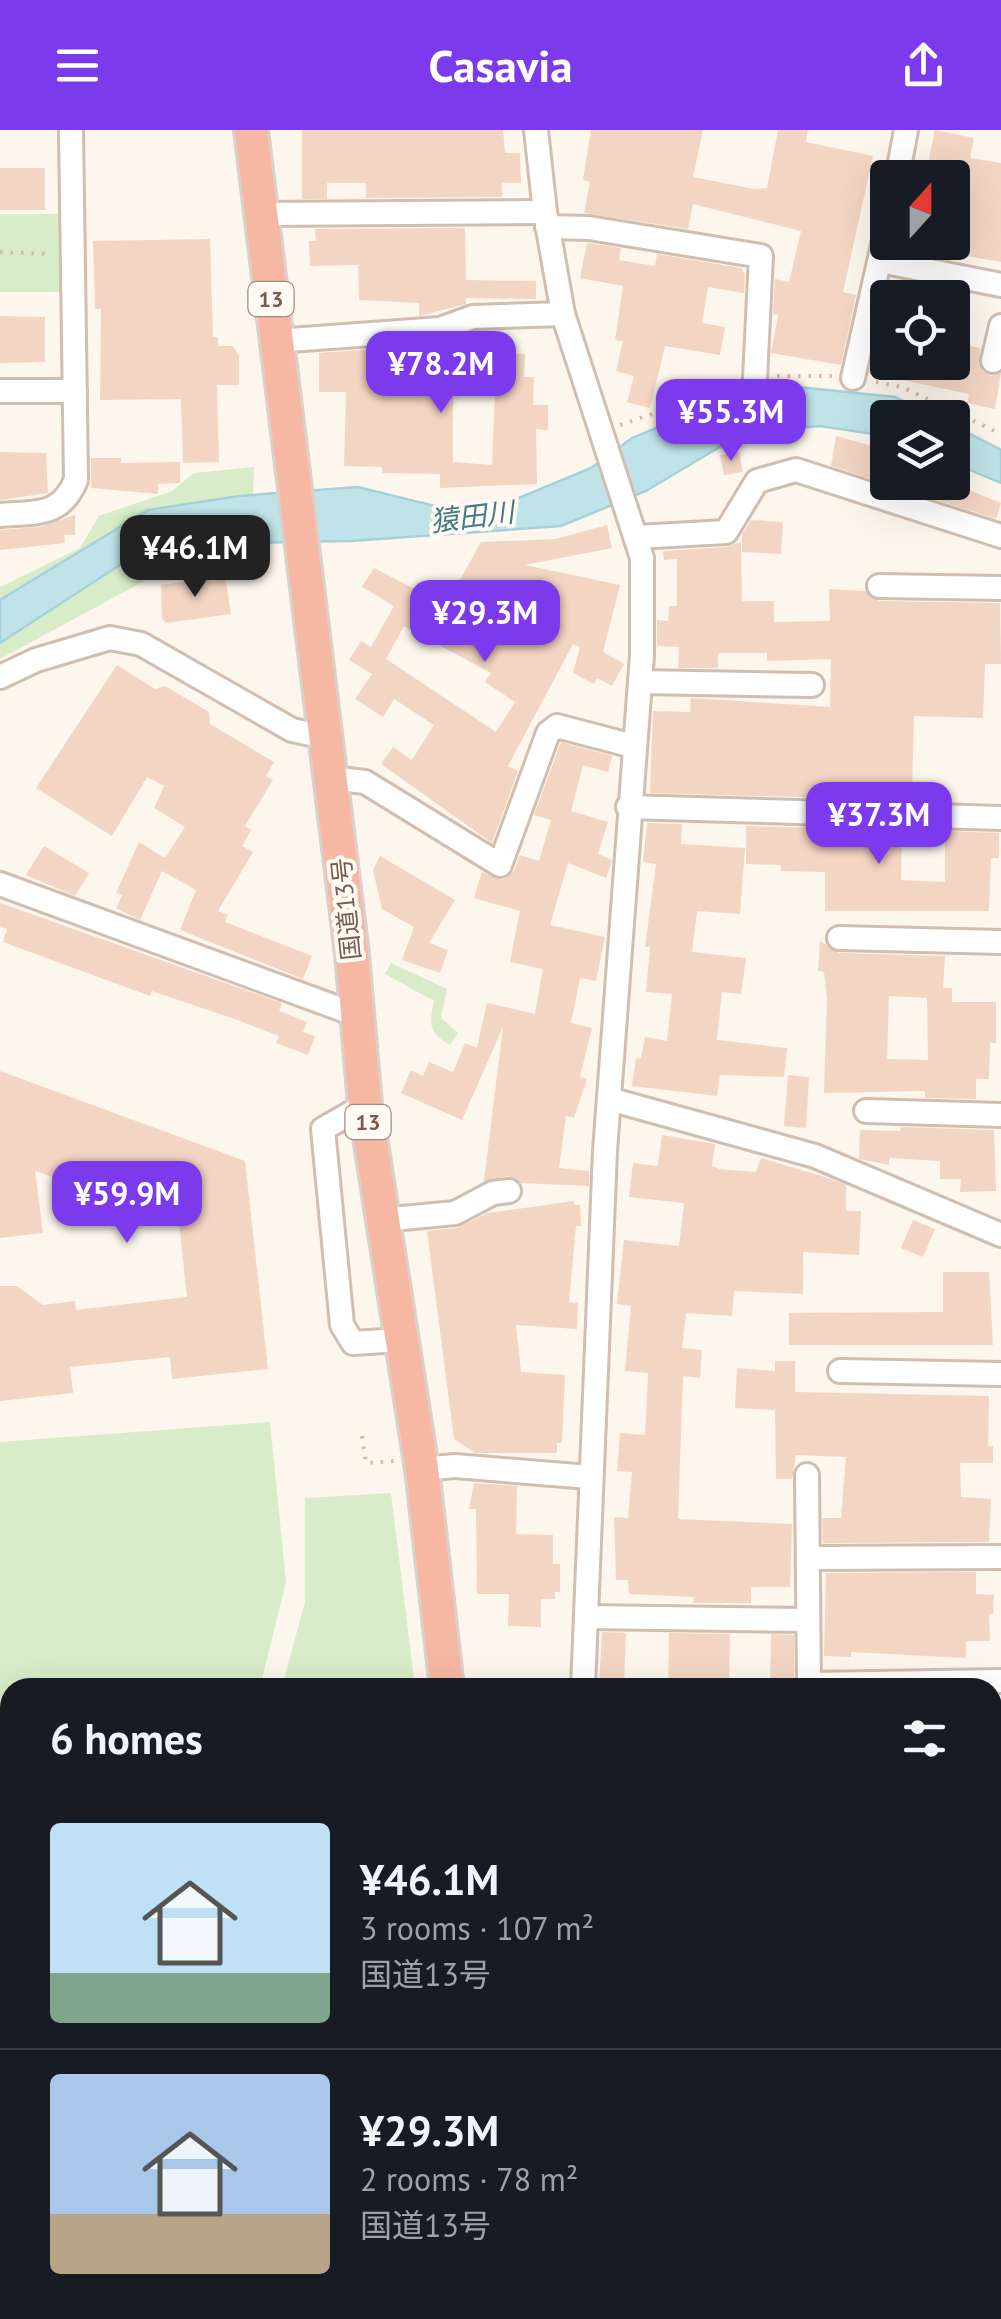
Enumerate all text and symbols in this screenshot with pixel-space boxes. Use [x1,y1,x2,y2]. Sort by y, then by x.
text: Casavia [428,36,573,94]
icon: menu [50,38,105,93]
icon: share [896,38,951,93]
north arrow [870,160,970,260]
map controls [870,160,970,500]
button: locate [870,280,970,380]
road number: 13 [248,282,294,316]
pin: ¥78.2M [360,331,522,416]
text: ¥78.2M [388,342,494,384]
pin: ¥55.3M [650,379,812,464]
text: ¥55.3M [678,390,784,432]
button: layers [870,400,970,500]
water label: 猿田川 [428,492,519,539]
pin: ¥46.1M [114,515,276,600]
text: ¥46.1M [142,526,248,568]
pin: ¥29.3M [404,580,566,665]
text: ¥29.3M [432,591,538,633]
pin: ¥37.3M [798,782,960,867]
text: ¥37.3M [828,793,930,835]
street label: 国道13号 [325,856,367,962]
road number: 13 [346,1105,390,1139]
pin: ¥59.9M [46,1161,208,1246]
text: ¥59.9M [74,1172,180,1214]
text: 6 homes [50,1711,203,1766]
icon: filters [897,1711,952,1766]
text: ¥46.1M [360,1852,499,1907]
icon: home [130,1863,250,1983]
text: 3 rooms · 107 m² [360,1907,594,1949]
text: 国道13号 [360,1953,491,1995]
text: ¥29.3M [360,2103,499,2158]
icon: home [130,2114,250,2234]
text: 2 rooms · 78 m² [360,2158,578,2200]
text: 国道13号 [360,2204,491,2246]

